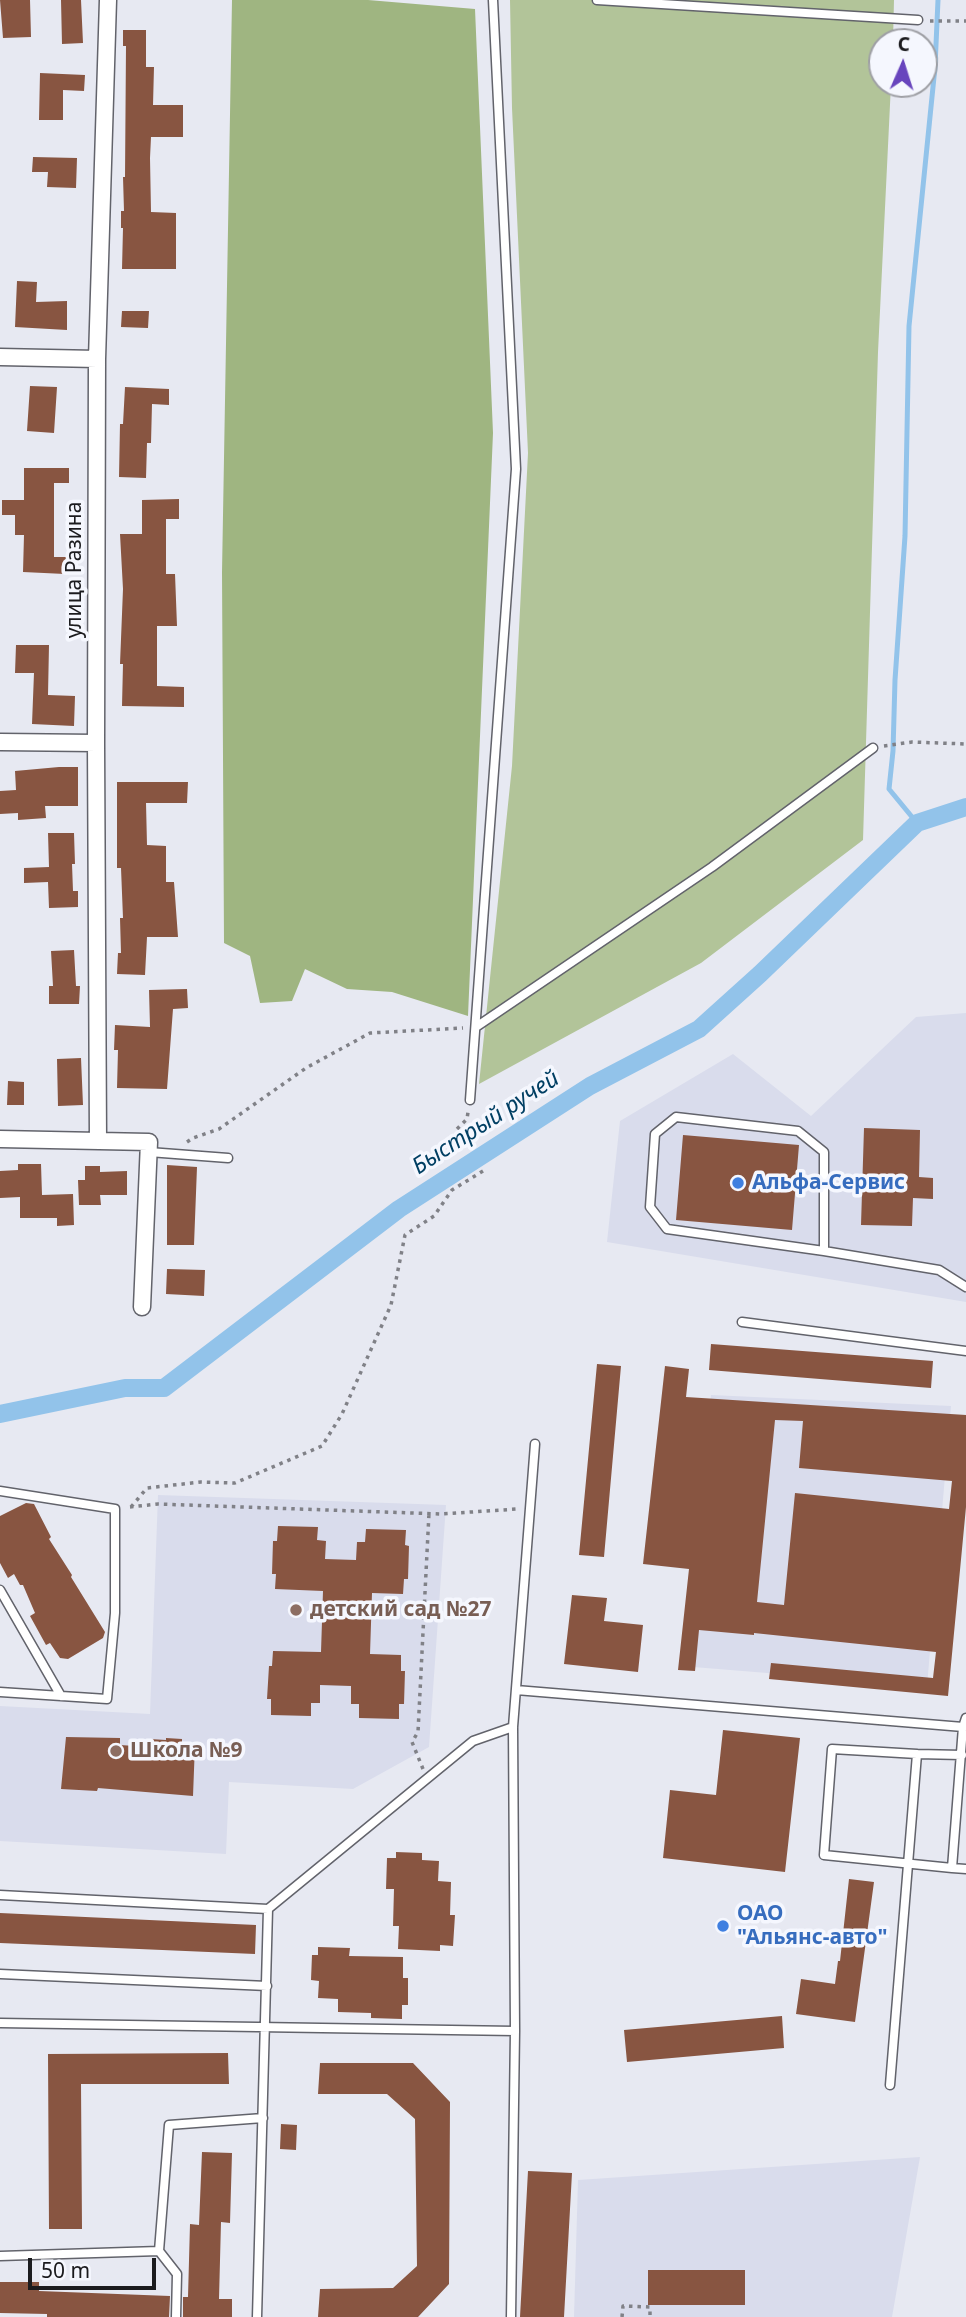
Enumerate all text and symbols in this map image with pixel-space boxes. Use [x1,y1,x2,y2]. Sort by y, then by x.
north arrow [868,28,938,98]
text: С [897,31,911,57]
street label: улица Разина [62,502,88,638]
water label: Быстрый ручей [407,1065,565,1181]
place label: Альфа-Сервис [752,1170,905,1196]
marker: Альфа-Сервис [730,1175,746,1191]
place label: детский сад №27 [310,1597,492,1623]
marker: детский сад №27 [288,1602,304,1618]
place label: Школа №9 [130,1738,243,1764]
marker: Школа №9 [108,1743,124,1759]
place label: ОАО "Альянс-авто" [737,1901,888,1951]
marker: ОАО "Альянс-авто" [715,1918,731,1934]
scale bar [32,2244,159,2288]
text: 50 m [41,2256,90,2284]

